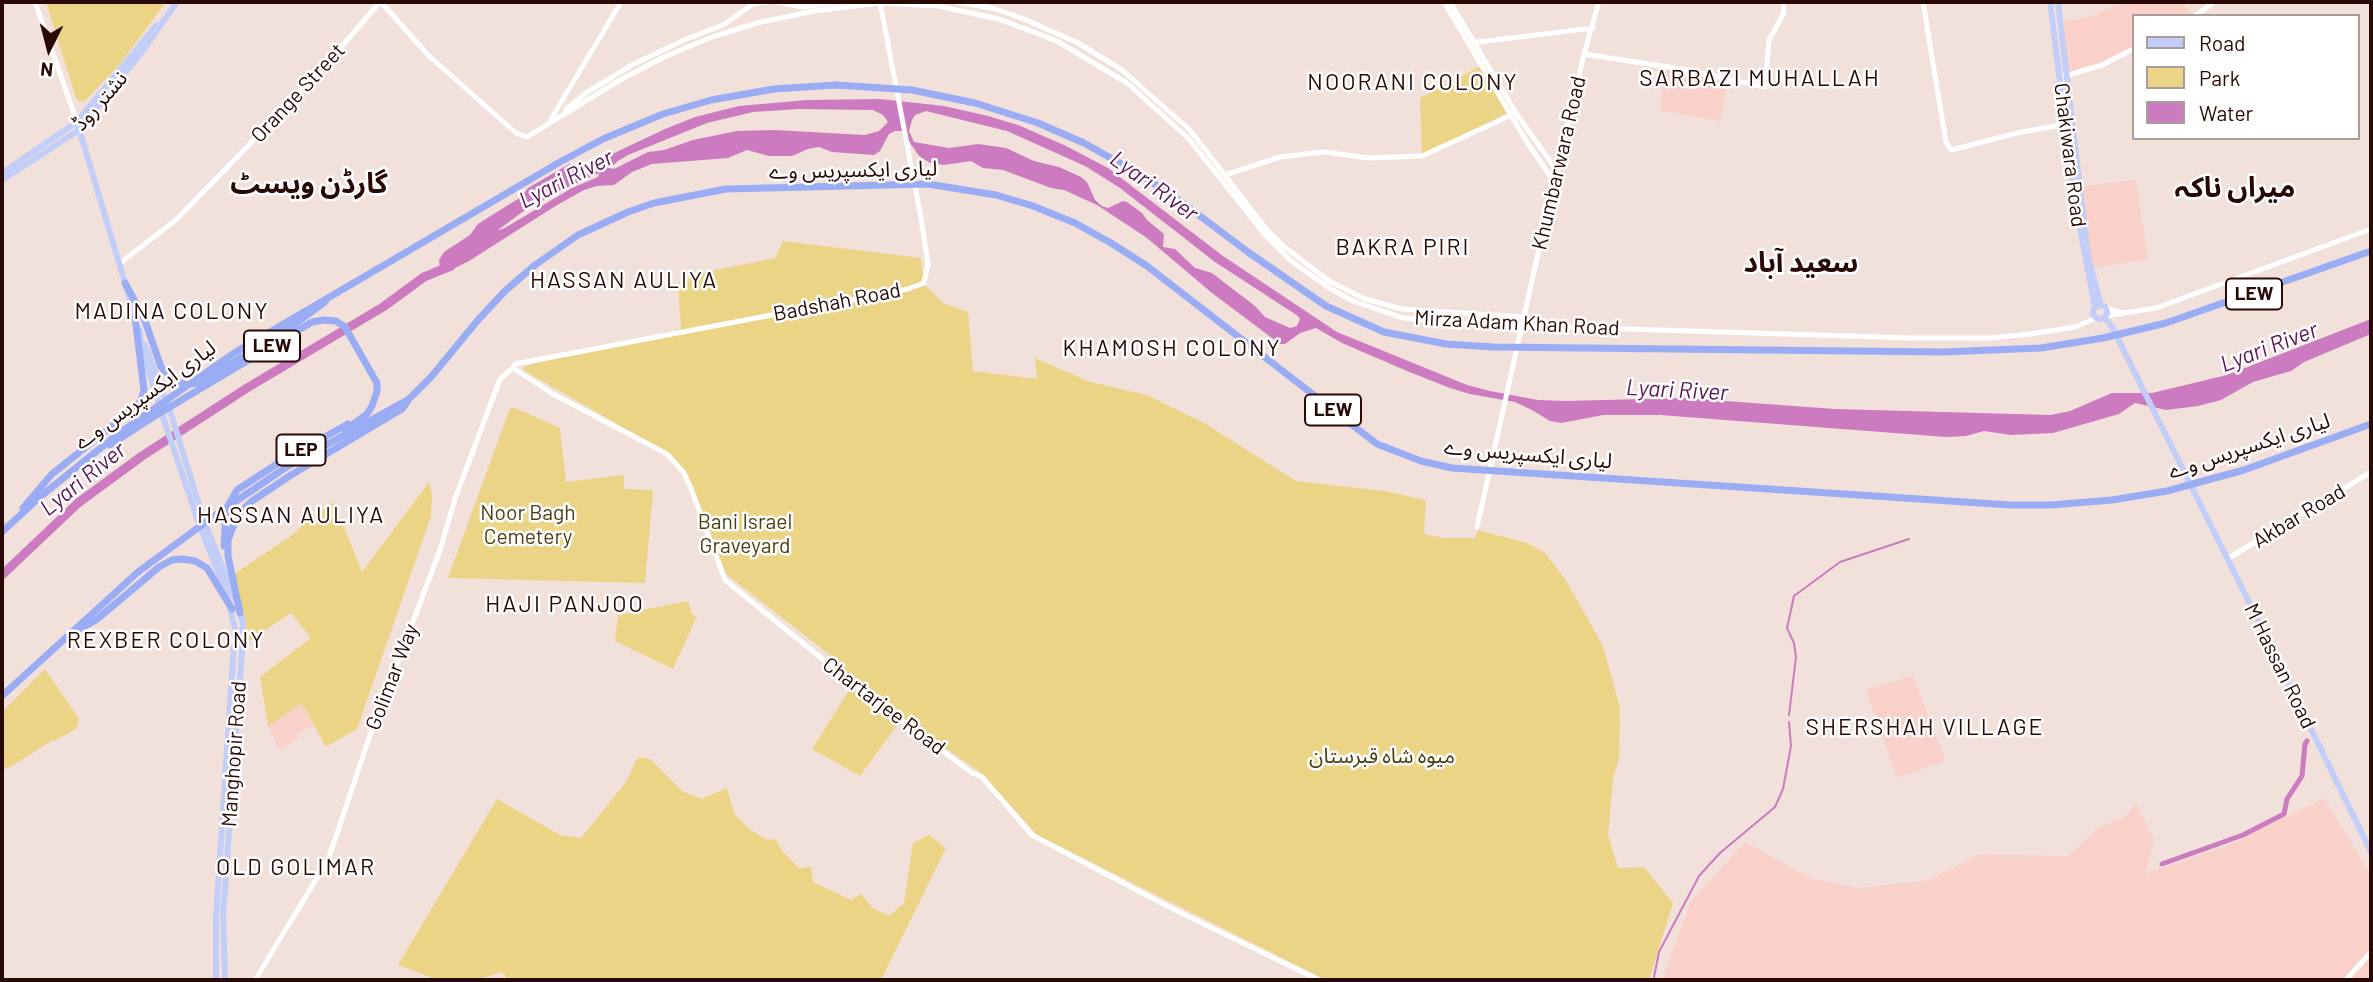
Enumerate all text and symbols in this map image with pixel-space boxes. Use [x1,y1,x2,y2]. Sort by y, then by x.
north arrow [14,14,84,84]
legend [2132,14,2359,140]
text: Road [2199,30,2245,55]
street label: Orange Street [246,38,350,148]
text: N [39,58,54,82]
district label: SARBAZI MUHALLAH [1641,64,1879,92]
text: Park [2199,65,2240,90]
street label: نشتر روڈ [67,66,133,136]
district label: NOORANI COLONY [1309,68,1517,96]
street label: Khumbarwara Road [1527,74,1591,252]
street label: Chakiwara Road [2049,81,2091,229]
text: Water [2199,100,2253,125]
water label: Lyari River [514,144,618,214]
water label: Lyari River [1105,145,1203,227]
street label: لیاری ایکسپریس وے [768,156,938,184]
district label: گارڈن ویسٹ [230,167,388,201]
district label: میراں ناکہ [2175,171,2295,205]
district label: BAKRA PIRI [1337,233,1469,261]
district label: سعید آباد [1744,246,1858,280]
district label: HASSAN AULIYA [532,266,716,294]
street label: Badshah Road [771,277,903,327]
road number: LEW [2226,278,2282,310]
district label: MADINA COLONY [76,297,268,325]
street label: Mirza Adam Khan Road [1414,305,1620,341]
water label: Lyari River [2216,316,2322,378]
road number: LEW [244,330,300,362]
district label: KHAMOSH COLONY [1064,334,1280,362]
street label: لیاری ایکسپریس وے [69,335,221,455]
water label: Lyari River [1625,374,1729,406]
road number: LEW [1305,394,1361,426]
street label: لیاری ایکسپریس وے [2165,408,2333,484]
street label: لیاری ایکسپریس وے [1443,434,1613,474]
road number: LEP [276,435,326,466]
water label: Lyari River [35,436,131,522]
street label: Akbar Road [2248,478,2350,554]
park label: Noor Bagh Cemetery [480,500,576,550]
district label: HASSAN AULIYA [199,501,383,529]
park label: Bani Israel Graveyard [698,509,792,559]
district label: HAJI PANJOO [487,590,643,618]
street label: M Hassan Road [2239,599,2321,733]
street label: Golimar Way [360,620,424,734]
district label: REXBER COLONY [68,626,264,654]
street label: Chartarjee Road [818,652,950,760]
street label: Manghopir Road [216,680,252,828]
district label: SHERSHAH VILLAGE [1808,713,2042,741]
park label: میوہ شاہ قبرستان [1309,743,1455,769]
district label: OLD GOLIMAR [217,853,375,881]

